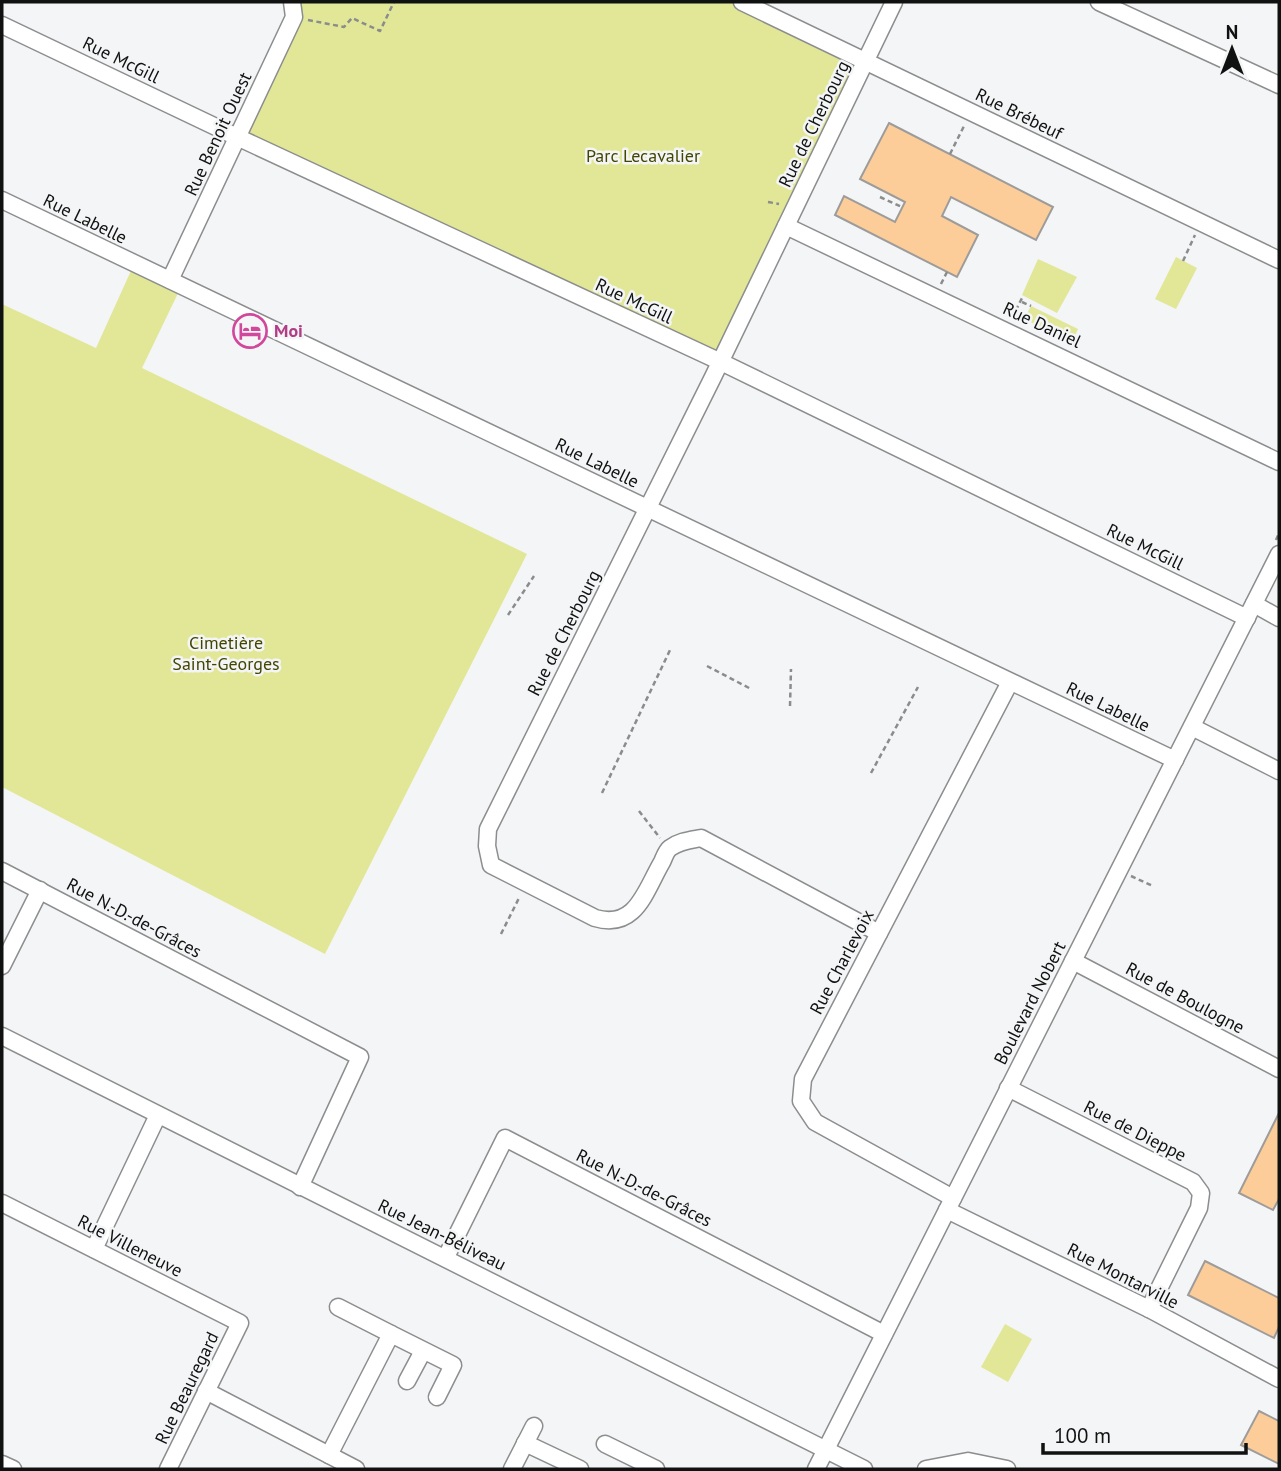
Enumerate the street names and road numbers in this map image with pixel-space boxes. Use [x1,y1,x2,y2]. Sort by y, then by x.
street label: Rue McGill [79,31,164,88]
street label: Rue de Cherbourg [773,57,854,191]
street label: Rue Benoit Ouest [179,68,256,199]
street label: Rue Brébeuf [972,83,1068,145]
street label: Rue Labelle [39,188,131,249]
street label: Rue McGill [592,273,677,329]
street label: Rue Daniel [999,296,1086,353]
street label: Rue Labelle [551,432,643,493]
street label: Rue McGill [1103,518,1188,575]
street label: Rue de Cherbourg [522,566,605,700]
street label: Rue Labelle [1062,676,1154,737]
street label: Rue N.-D.-de-Grâces [63,872,206,963]
street label: Rue Charlevoix [804,905,879,1018]
street label: Boulevard Nobert [989,937,1071,1068]
street label: Rue de Boulogne [1122,957,1249,1039]
street label: Rue de Dieppe [1080,1095,1190,1166]
street label: Rue N.-D.-de-Grâces [572,1143,716,1232]
street label: Rue Jean-Béliveau [374,1194,510,1276]
street label: Rue Villeneuve [74,1209,187,1282]
street label: Rue Montarville [1064,1238,1183,1314]
street label: Rue Beauregard [149,1328,224,1448]

